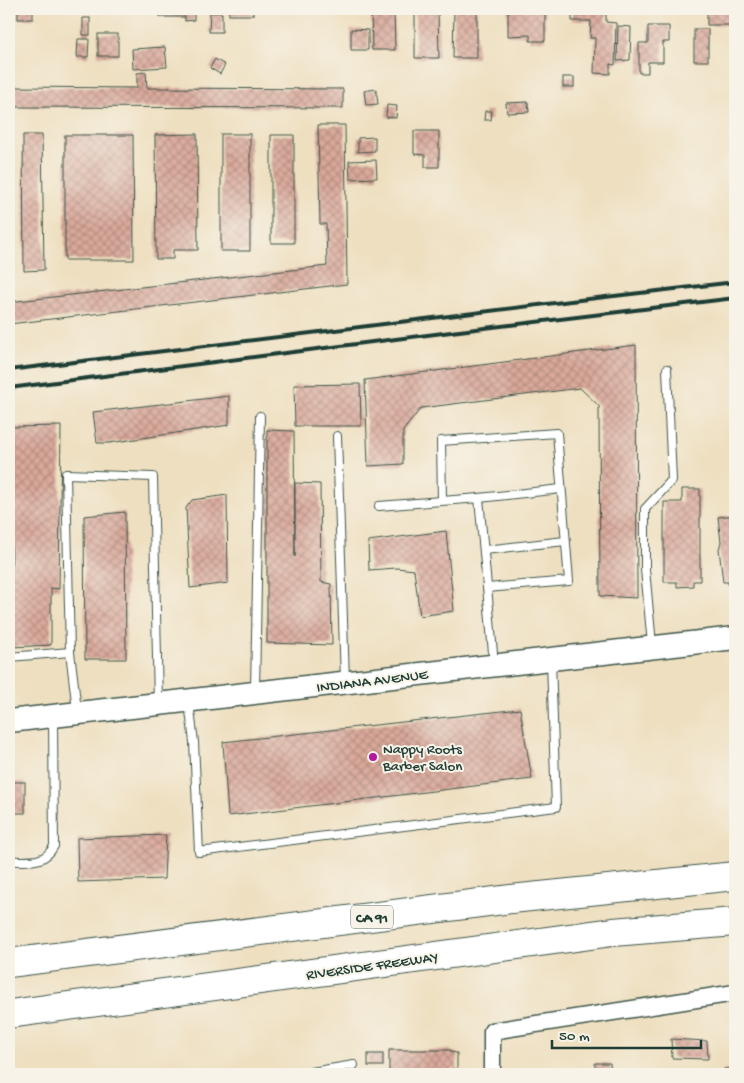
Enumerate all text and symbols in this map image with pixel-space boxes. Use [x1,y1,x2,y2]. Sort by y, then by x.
street label: INDIANA AVENUE [315,666,430,698]
place label: Nappy Roots Barber Salon [382,741,462,776]
marker: Nappy Roots Barber Salon [367,751,379,763]
road number: CA 91 [351,906,393,929]
street label: RIVERSIDE FREEWAY [305,949,439,985]
scale bar [552,1018,700,1050]
text: 50 m [559,1028,590,1046]

